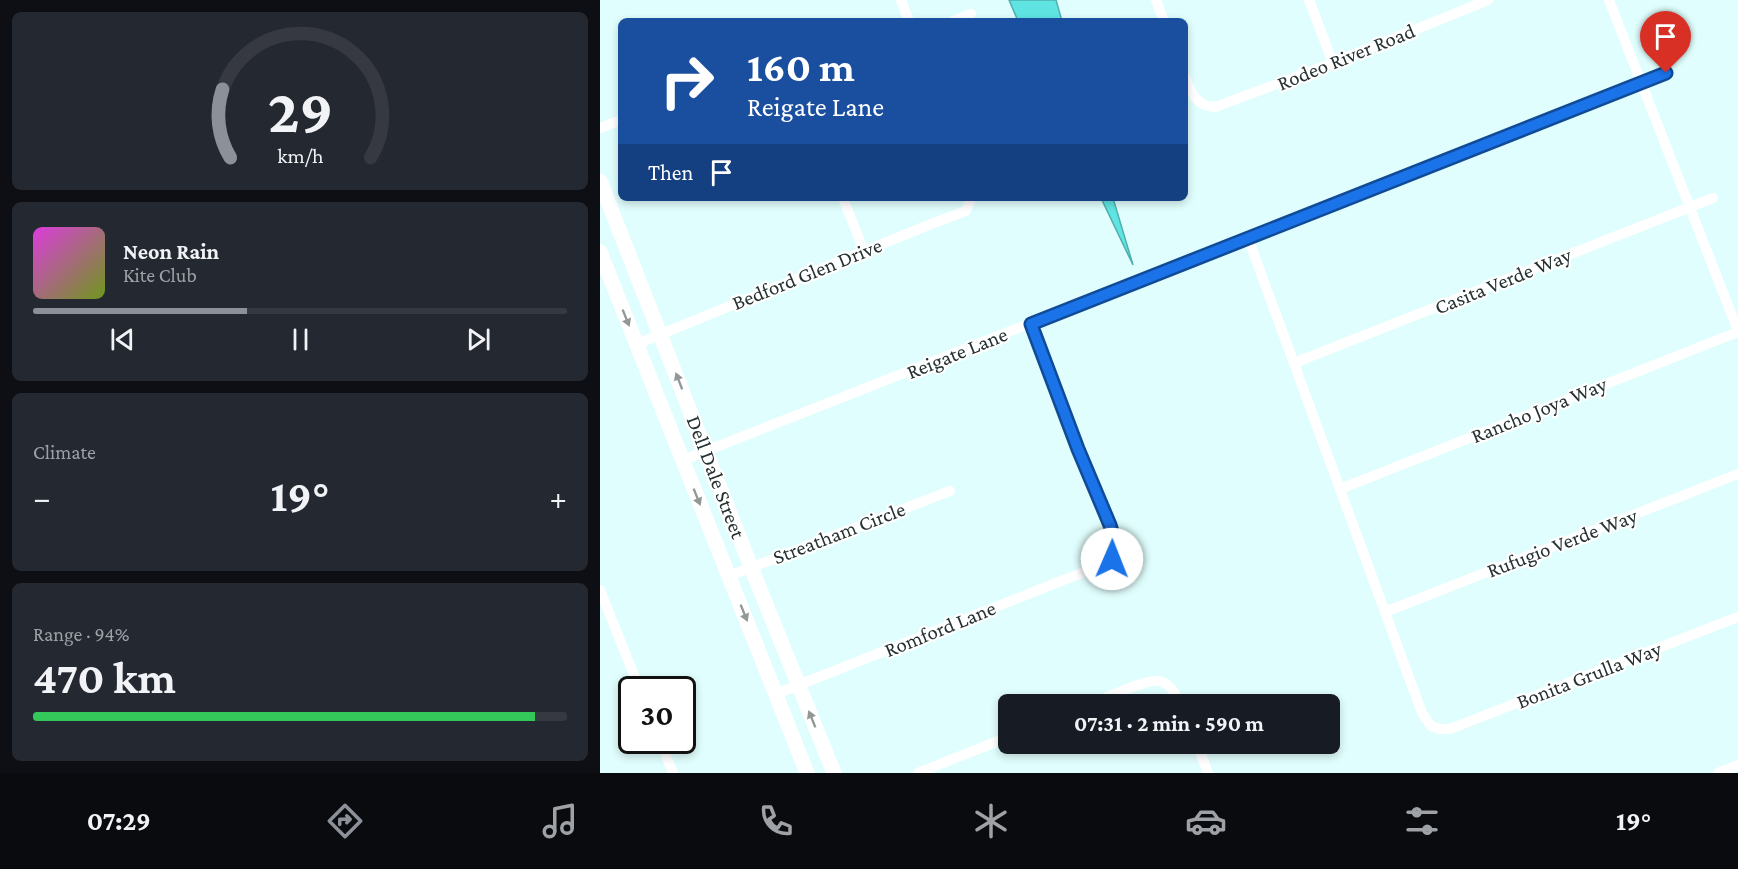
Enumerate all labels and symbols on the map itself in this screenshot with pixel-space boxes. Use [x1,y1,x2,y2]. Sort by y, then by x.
pin [1640,11,1691,73]
street label: Rodeo River Road [1274,18,1418,96]
street label: Bedford Glen Drive [729,233,885,315]
street label: Casita Verde Way [1431,243,1575,319]
one-way arrow [621,309,631,327]
street label: Reigate Lane [903,322,1011,384]
one-way arrow [674,372,683,390]
street label: Rancho Joya Way [1468,372,1611,448]
street label: Dell Dale Street [682,412,751,543]
one-way arrow [692,488,702,506]
street label: Streatham Circle [769,497,909,569]
street label: Rufugio Verde Way [1483,503,1641,583]
position arrow [1080,527,1144,591]
street label: Romford Lane [881,596,999,662]
one-way arrow [740,604,749,622]
street label: Bonita Grulla Way [1513,636,1665,714]
speed limit sign: 30 [618,676,696,754]
one-way arrow [807,710,816,728]

